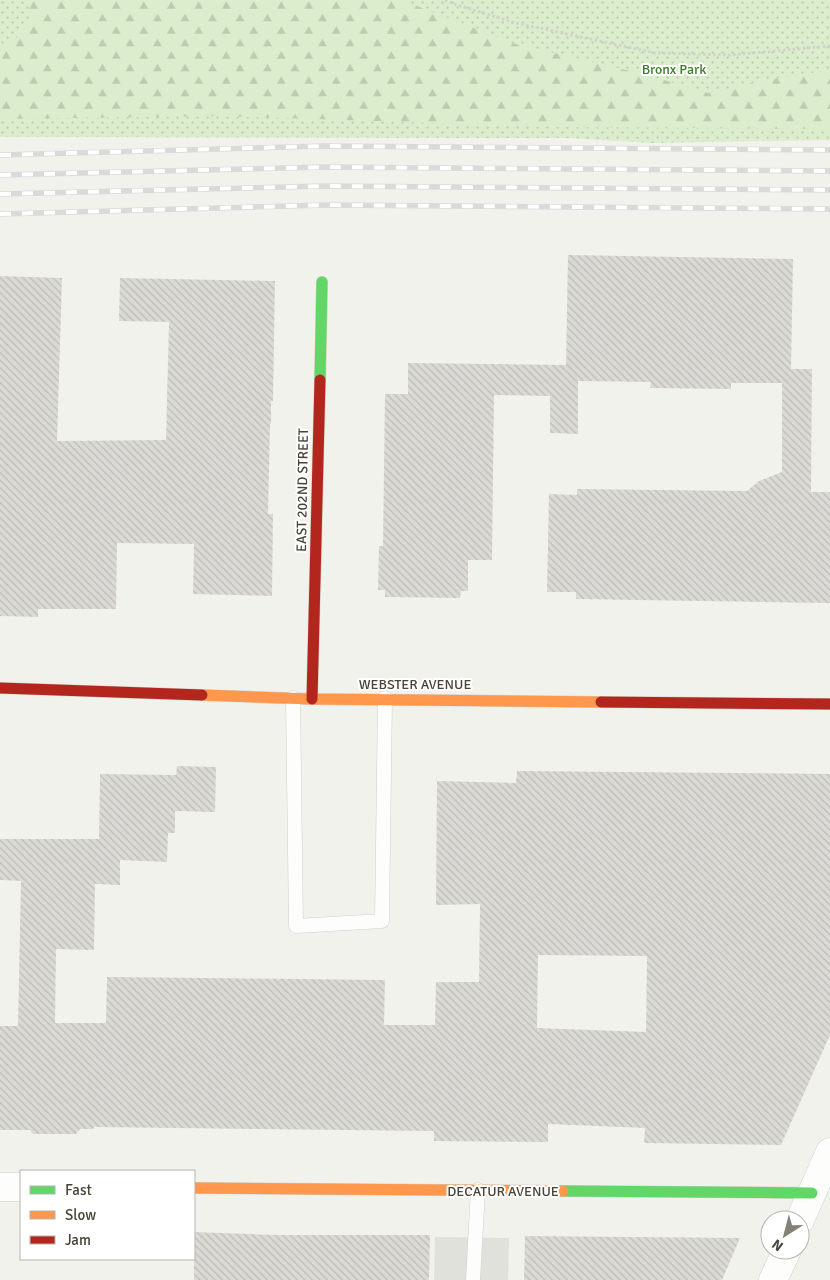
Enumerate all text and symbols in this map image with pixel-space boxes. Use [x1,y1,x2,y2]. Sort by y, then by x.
park label: Bronx Park [642,61,706,78]
street label: EAST 202ND STREET [293,428,312,552]
street label: WEBSTER AVENUE [359,676,471,693]
legend [20,1170,195,1260]
text: Fast [65,1181,92,1199]
street label: DECATUR AVENUE [447,1183,559,1200]
text: Slow [65,1206,96,1224]
north arrow [760,1210,810,1260]
text: Jam [65,1231,91,1249]
text: N [769,1235,787,1255]

